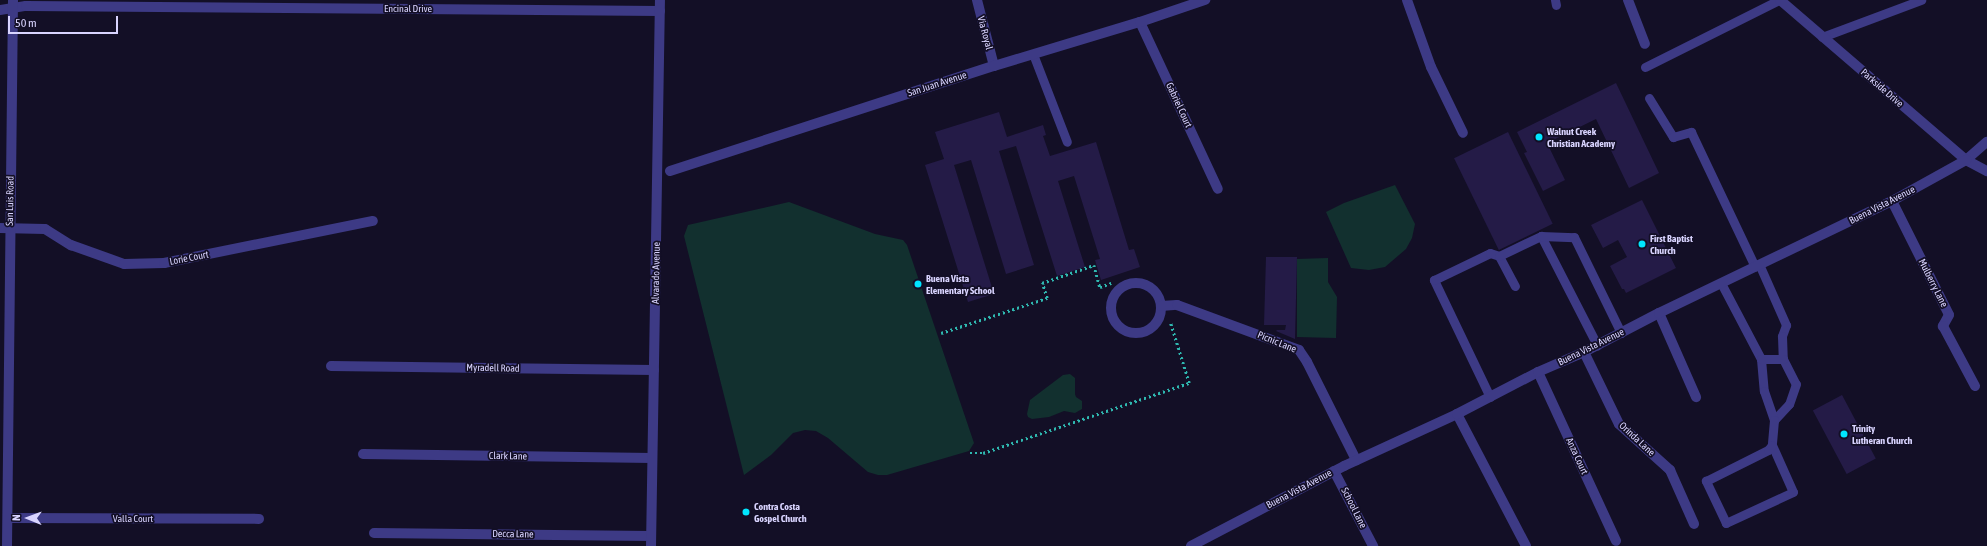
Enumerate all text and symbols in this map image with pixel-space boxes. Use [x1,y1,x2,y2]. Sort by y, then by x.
street label: Encinal Drive [384,3,432,15]
scale bar [10,8,120,34]
street label: Via Royal [975,15,995,51]
text: 50 m [15,16,37,30]
street label: Parkside Drive [1858,66,1906,110]
street label: San Juan Avenue [906,69,968,99]
street label: Gabriel Court [1163,81,1195,129]
place label: Walnut Creek Christian Academy [1547,125,1615,148]
marker: Walnut Creek Christian Academy [1534,132,1544,142]
street label: San Luis Road [4,176,16,226]
street label: Buena Vista Avenue [1847,183,1917,227]
place label: First Baptist Church [1650,232,1693,256]
marker: First Baptist Church [1637,239,1647,249]
street label: Alvarado Avenue [649,242,663,304]
street label: Lorie Court [168,248,210,268]
street label: Mulberry Lane [1916,257,1950,309]
place label: Buena Vista Elementary School [926,272,995,296]
marker: Buena Vista Elementary School [913,279,923,289]
street label: Buena Vista Avenue [1556,326,1626,368]
street label: Picnic Lane [1256,329,1298,355]
street label: Myradell Road [466,362,520,374]
street label: Orinda Lane [1617,419,1657,459]
place label: Trinity Lutheran Church [1852,422,1912,446]
marker: Trinity Lutheran Church [1839,429,1849,439]
street label: Anza Court [1563,436,1591,476]
street label: Clark Lane [489,450,527,462]
street label: Buena Vista Avenue [1264,467,1334,511]
street label: School Lane [1339,486,1369,530]
north arrow [8,498,48,538]
place label: Contra Costa Gospel Church [754,500,807,524]
marker: Contra Costa Gospel Church [741,507,751,517]
street label: Valla Court [113,513,153,525]
text: N [10,514,22,521]
street label: Decca Lane [492,528,534,540]

